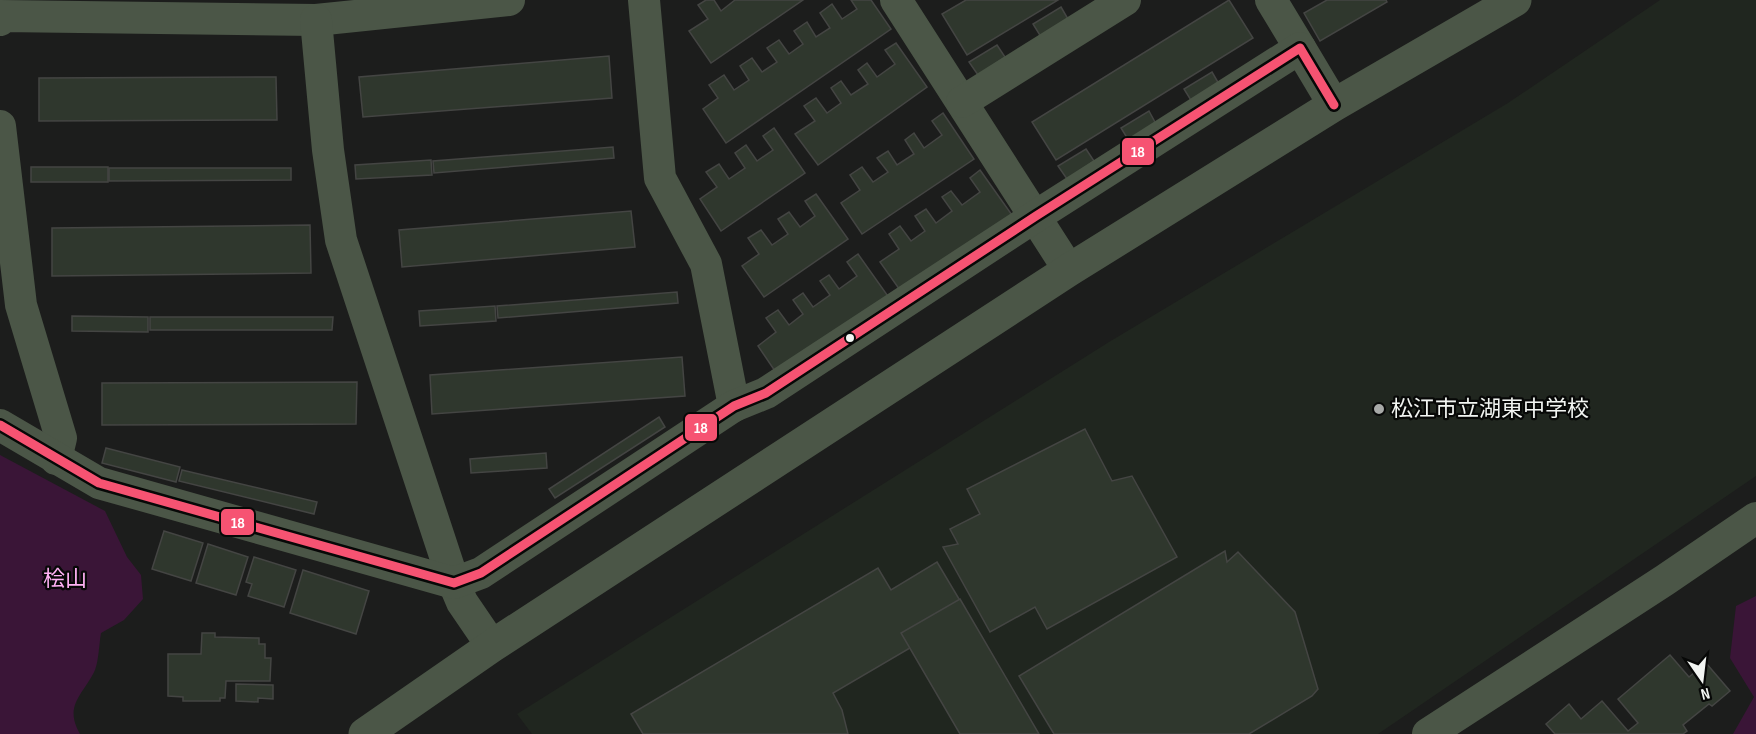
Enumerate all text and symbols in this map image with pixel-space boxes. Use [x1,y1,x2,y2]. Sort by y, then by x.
line badge: 18 [1121,137,1155,166]
text: 18 [1131,143,1145,162]
unlabelled marker [844,332,856,344]
place label: 松江市立湖東中学校 [1391,396,1589,423]
marker: 松江市立湖東中学校 [1372,402,1386,416]
line badge: 18 [684,413,718,442]
text: 18 [694,419,708,438]
line badge: 18 [220,508,255,536]
text: 18 [231,514,245,533]
park label: 桧山 [43,566,87,593]
north arrow [1672,650,1732,710]
text: N [1699,683,1712,703]

